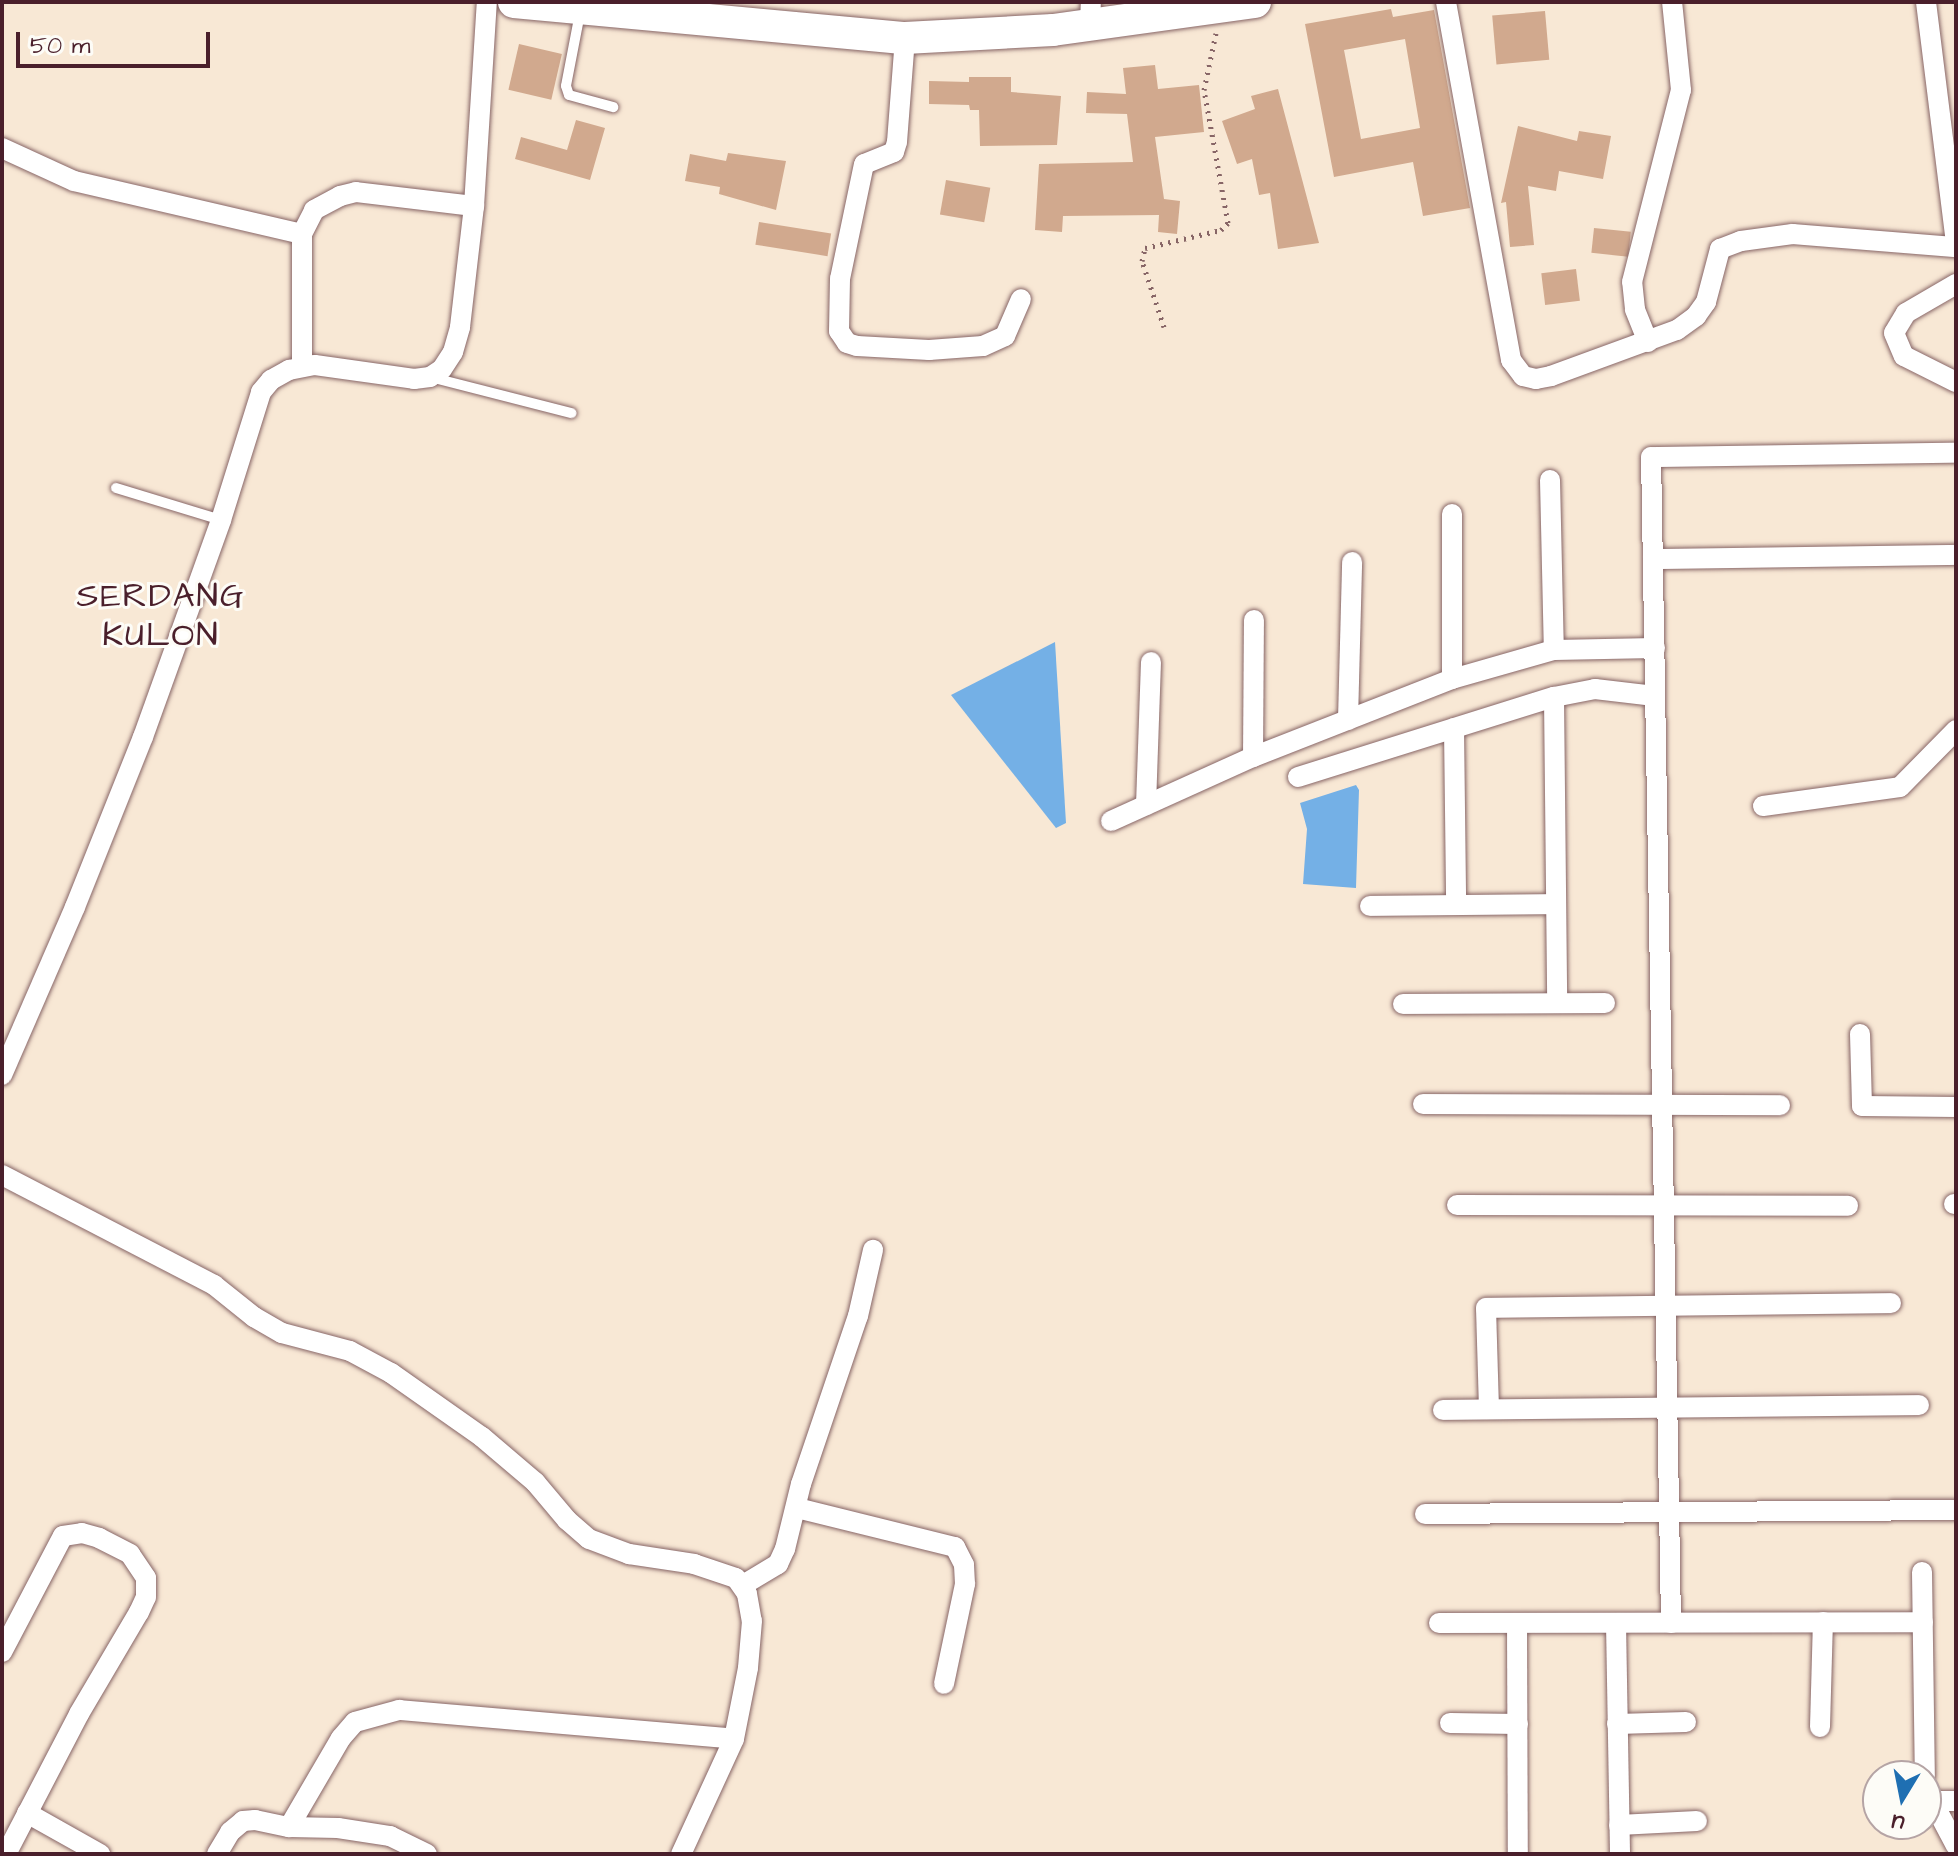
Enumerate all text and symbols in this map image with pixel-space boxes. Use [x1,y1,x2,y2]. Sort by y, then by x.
scale bar [20,16,214,66]
text: 50 m [30,29,90,63]
district label: SERDANG KULON [77,576,245,656]
north arrow [1862,1760,1942,1840]
text: U [1889,1806,1907,1838]

